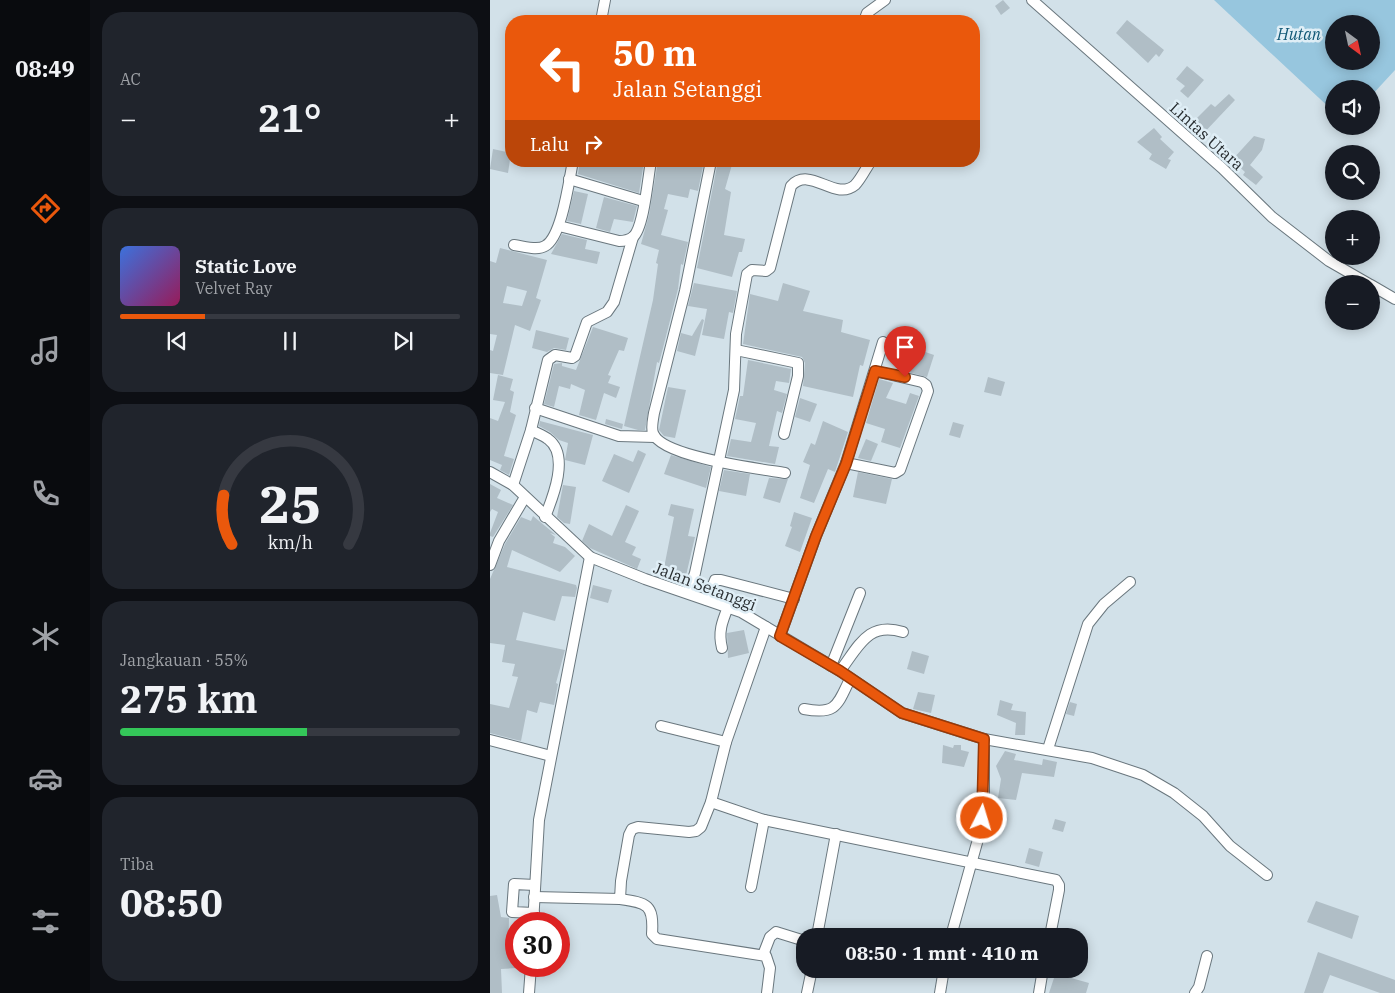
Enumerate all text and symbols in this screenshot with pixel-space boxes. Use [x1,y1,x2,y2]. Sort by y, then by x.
north arrow [1325,15,1380,70]
map controls [1325,15,1380,330]
park label: Hutan [1276,24,1321,44]
text: 50 m [613,30,697,76]
icon: left [530,35,595,100]
text: 08:49 [15,54,75,83]
text: AC [120,69,141,89]
text: Jalan Setanggi [613,74,762,103]
button: sound [1325,80,1380,135]
text: 21° [258,93,322,142]
street label: Lintas Utara [1166,98,1248,175]
text: − [120,100,137,137]
text: + [443,100,460,137]
icon: right [579,130,607,158]
text: Lalu [530,132,569,156]
button: search [1325,145,1380,200]
icon: directions [28,191,63,226]
button: + [1325,210,1380,265]
text: Static Love [195,254,297,278]
button: − [1325,275,1380,330]
text: Velvet Ray [195,278,272,298]
pin [884,326,926,377]
icon: previous [163,327,191,355]
icon: pause [276,327,304,355]
icon: next [389,327,417,355]
icon: music [28,333,63,368]
icon: arrive [891,333,919,361]
text: 25 [259,470,321,537]
icon: phone [28,476,63,511]
text: km/h [267,531,313,554]
street label: Jalan Setanggi [651,557,759,615]
icon: climate [28,619,63,654]
text: Jangkauan · 55% [120,650,248,670]
text: 275 km [120,674,258,723]
icon: car [28,761,63,796]
position arrow [955,791,1007,843]
text: Tiba [120,854,154,874]
text: 08:50 [120,878,223,927]
icon: filters [28,904,63,939]
speed limit sign: 30 [505,912,570,977]
text: 08:50 · 1 mnt · 410 m [845,941,1039,965]

